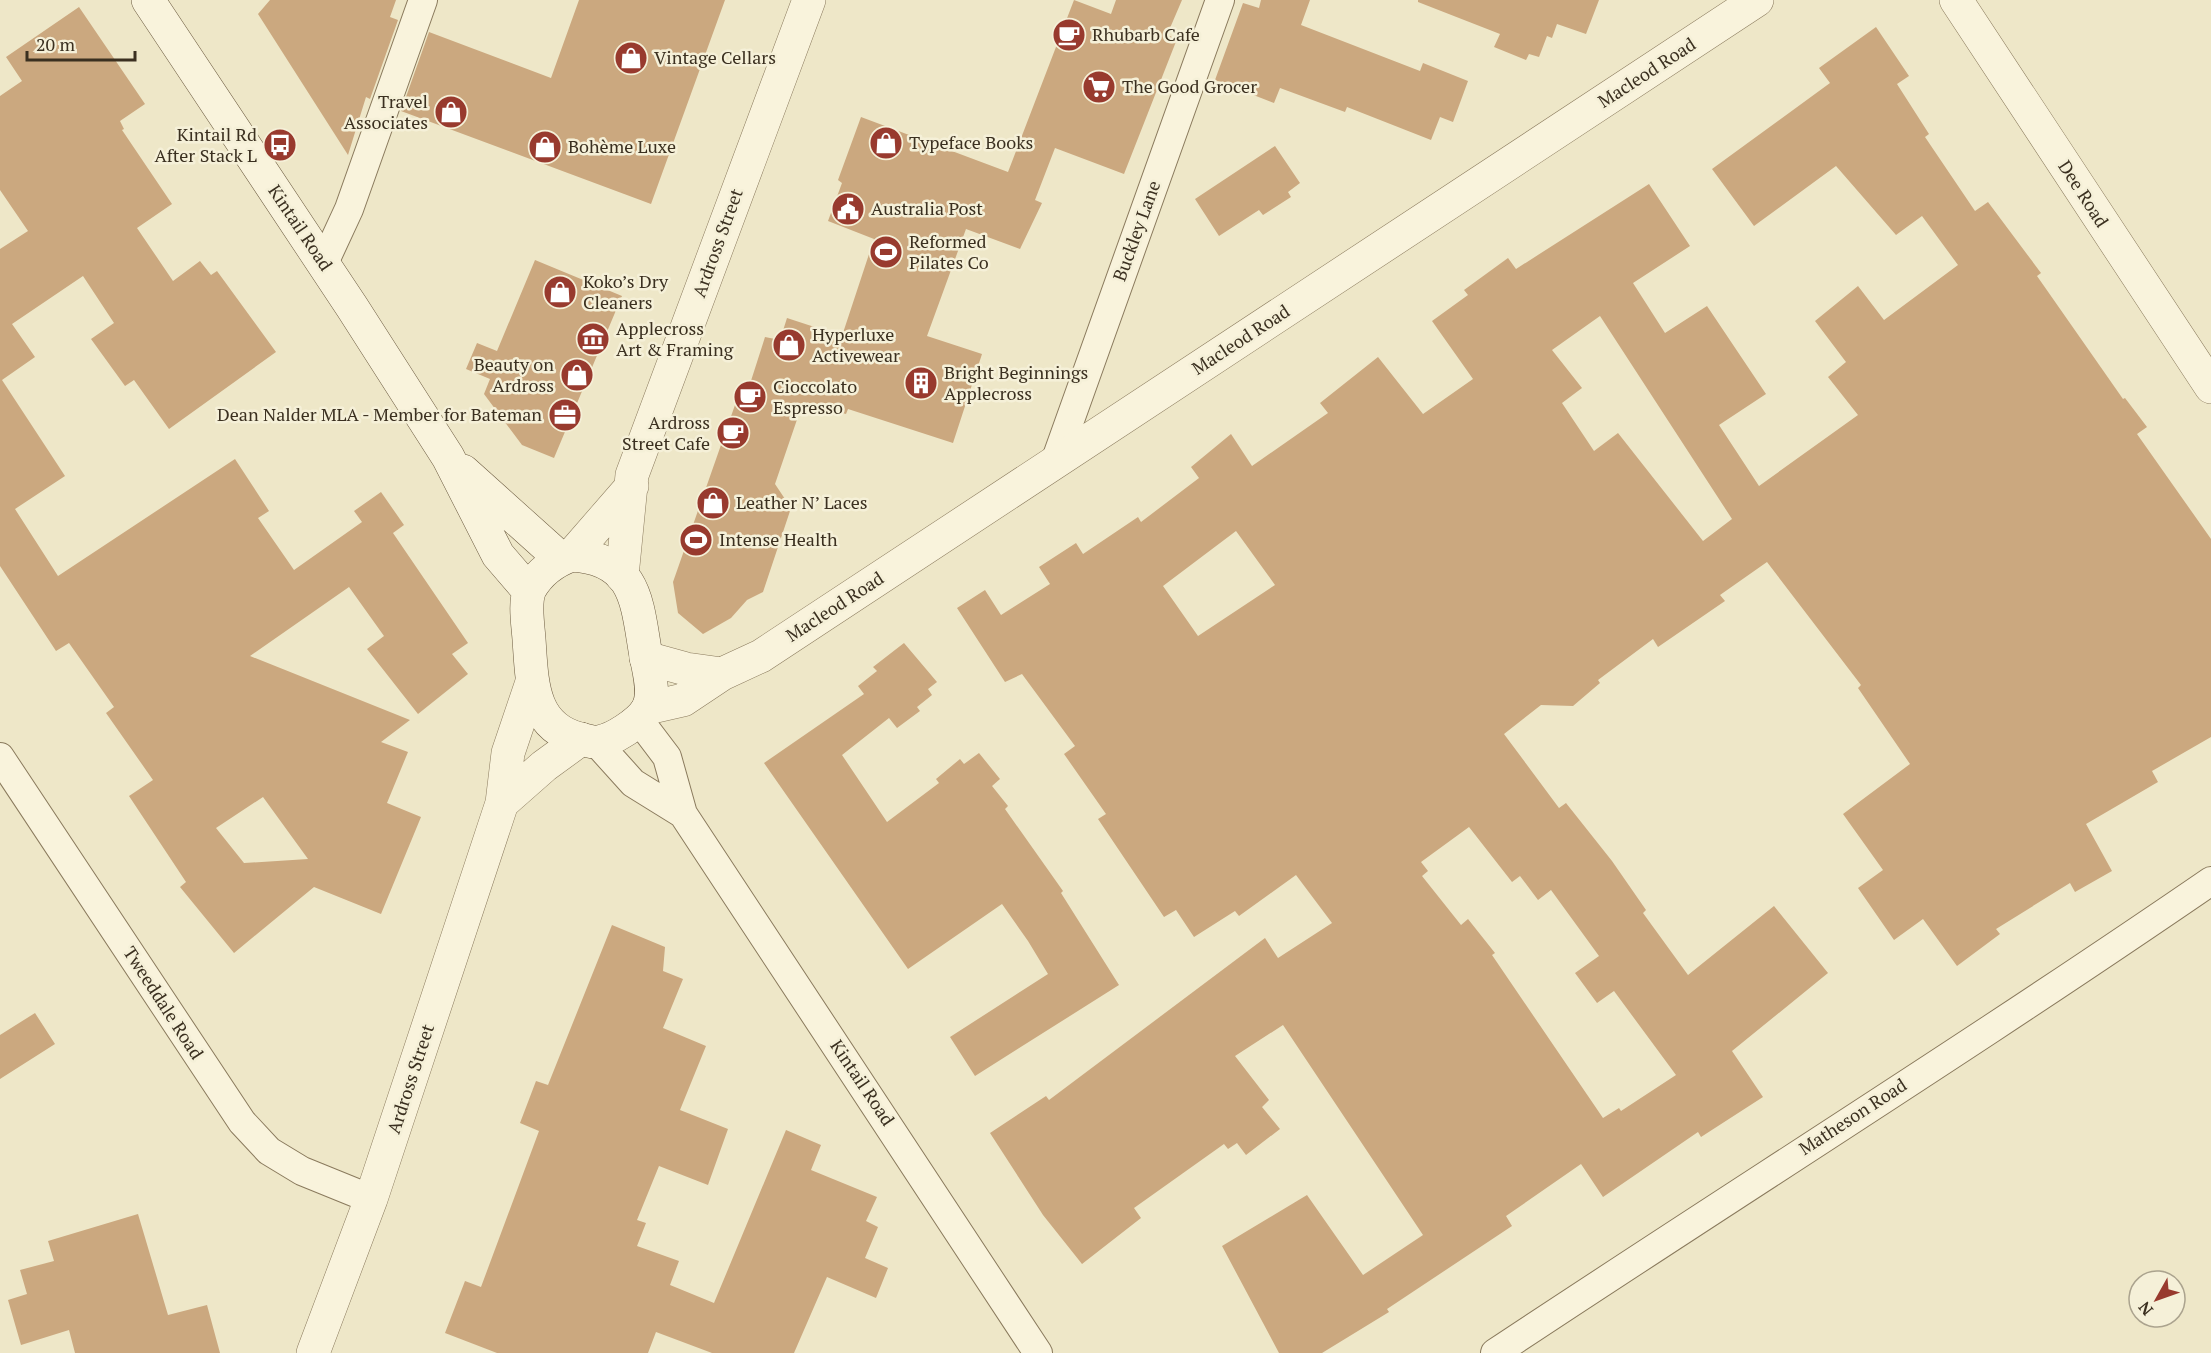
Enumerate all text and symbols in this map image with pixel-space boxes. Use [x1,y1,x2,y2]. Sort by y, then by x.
cafe icon: Rhubarb Cafe [1051,17,1087,53]
place label: Rhubarb Cafe [1092,22,1200,46]
scale bar [27,24,135,62]
text: 20 m [36,32,76,56]
street label: Macleod Road [1593,32,1700,113]
shop icon: Vintage Cellars [613,40,649,76]
place label: Vintage Cellars [654,45,776,69]
supermarket icon: The Good Grocer [1081,69,1117,105]
place label: The Good Grocer [1122,74,1257,98]
place label: Travel Associates [344,89,428,134]
shop icon: Travel Associates [433,94,469,130]
place label: Kintail Rd After Stack L [154,122,257,167]
shop icon: Typeface Books [868,125,904,161]
bus stop icon: Kintail Rd After Stack L [262,127,298,163]
shop icon: Bohème Luxe [527,129,563,165]
place label: Typeface Books [909,130,1033,154]
place label: Bohème Luxe [568,134,676,158]
street label: Dee Road [2053,155,2114,232]
street label: Buckley Lane [1107,177,1165,284]
street label: Kintail Road [263,180,338,275]
street label: Ardross Street [686,185,748,300]
public building icon: Australia Post [830,191,866,227]
place label: Australia Post [871,196,983,220]
place label: Reformed Pilates Co [909,229,989,274]
sports icon: Reformed Pilates Co [868,234,904,270]
place label: Koko’s Dry Cleaners [583,269,669,314]
shop icon: Koko’s Dry Cleaners [542,274,578,310]
street label: Macleod Road [1187,299,1294,380]
place label: Applecross Art & Framing [616,316,734,361]
museum icon: Applecross Art & Framing [575,321,611,357]
place label: Hyperluxe Activewear [812,322,900,367]
shop icon: Hyperluxe Activewear [771,327,807,363]
place label: Beauty on Ardross [474,352,554,397]
shop icon: Beauty on Ardross [559,357,595,393]
place label: Bright Beginnings Applecross [944,360,1088,405]
building icon: Bright Beginnings Applecross [903,365,939,401]
place label: Cioccolato Espresso [773,374,857,419]
cafe icon: Cioccolato Espresso [732,379,768,415]
office icon: Dean Nalder MLA - Member for Bateman [547,397,583,433]
place label: Dean Nalder MLA - Member for Bateman [217,402,542,426]
place label: Ardross Street Cafe [622,410,710,455]
cafe icon: Ardross Street Cafe [715,415,751,451]
shop icon: Leather N’ Laces [695,485,731,521]
place label: Leather N’ Laces [736,490,868,514]
sports icon: Intense Health [678,522,714,558]
place label: Intense Health [719,527,838,551]
street label: Macleod Road [781,566,888,647]
street label: Tweeddale Road [118,941,209,1064]
street label: Ardross Street [381,1020,439,1137]
street label: Kintail Road [825,1035,900,1130]
street label: Matheson Road [1794,1072,1911,1160]
north arrow [2127,1269,2187,1329]
text: N [2133,1297,2158,1320]

